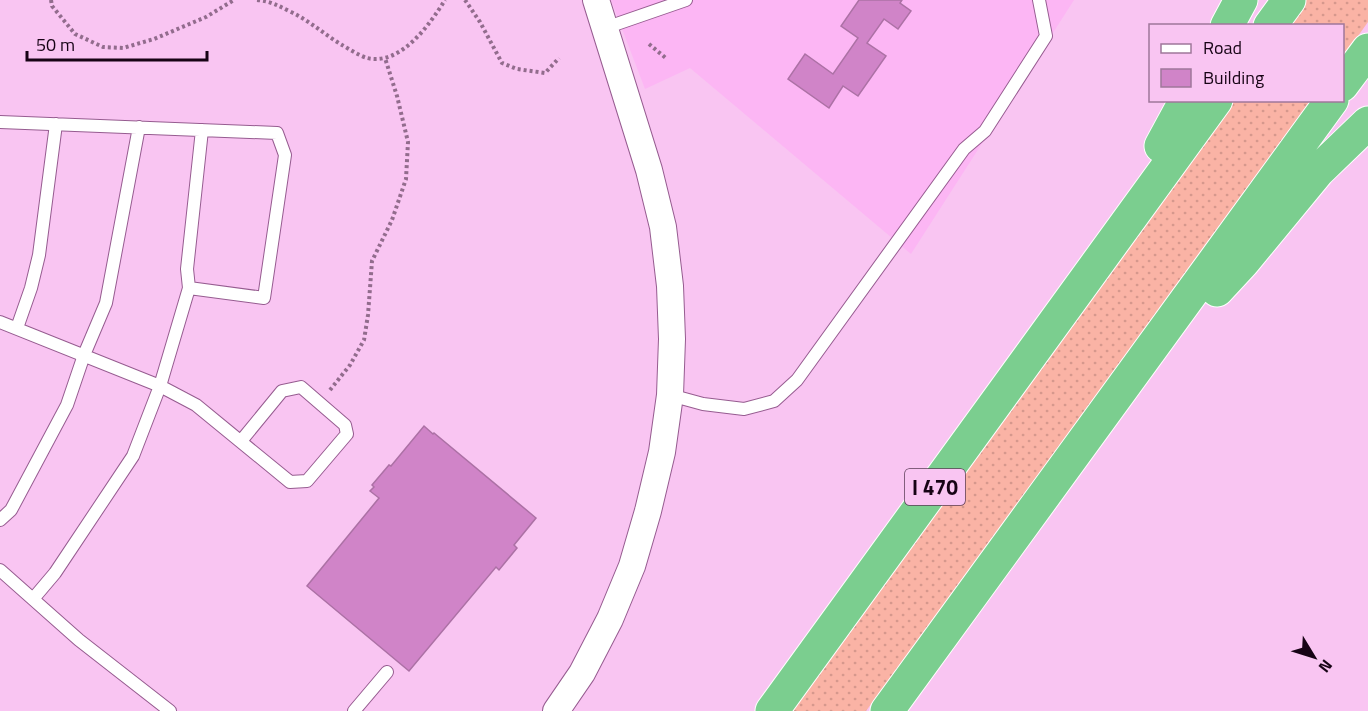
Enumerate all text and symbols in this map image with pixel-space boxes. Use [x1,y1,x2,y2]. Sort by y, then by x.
scale bar [27,24,207,62]
legend [1149,24,1344,102]
text: 50 m [36,31,75,58]
text: Road [1203,34,1242,61]
text: Building [1203,64,1264,91]
road number: I 470 [905,469,965,505]
north arrow [1284,627,1344,687]
text: N [1313,654,1339,678]

